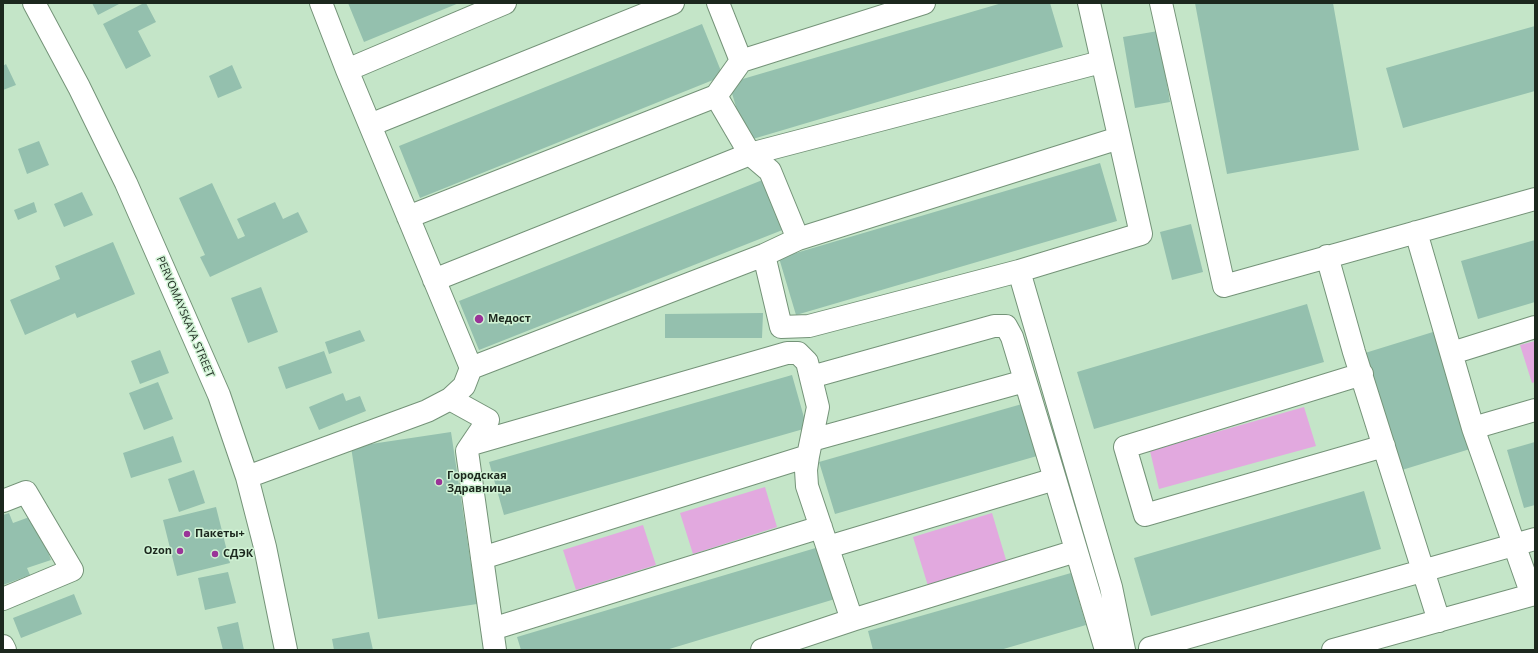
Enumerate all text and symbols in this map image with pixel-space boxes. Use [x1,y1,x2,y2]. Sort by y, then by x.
street label: PERVOMAYSKAYA STREET [153,254,217,380]
place label: Медост [488,312,531,326]
marker: Медост [473,313,485,325]
place label: Городская Здравница [447,469,511,495]
marker: Городская Здравница [434,477,444,487]
place label: Пакеты+ [195,527,245,541]
marker: Пакеты+ [182,529,192,539]
place label: Ozon [144,544,172,558]
marker: Ozon [175,546,185,556]
place label: СДЭК [223,547,253,561]
marker: СДЭК [210,549,220,559]

